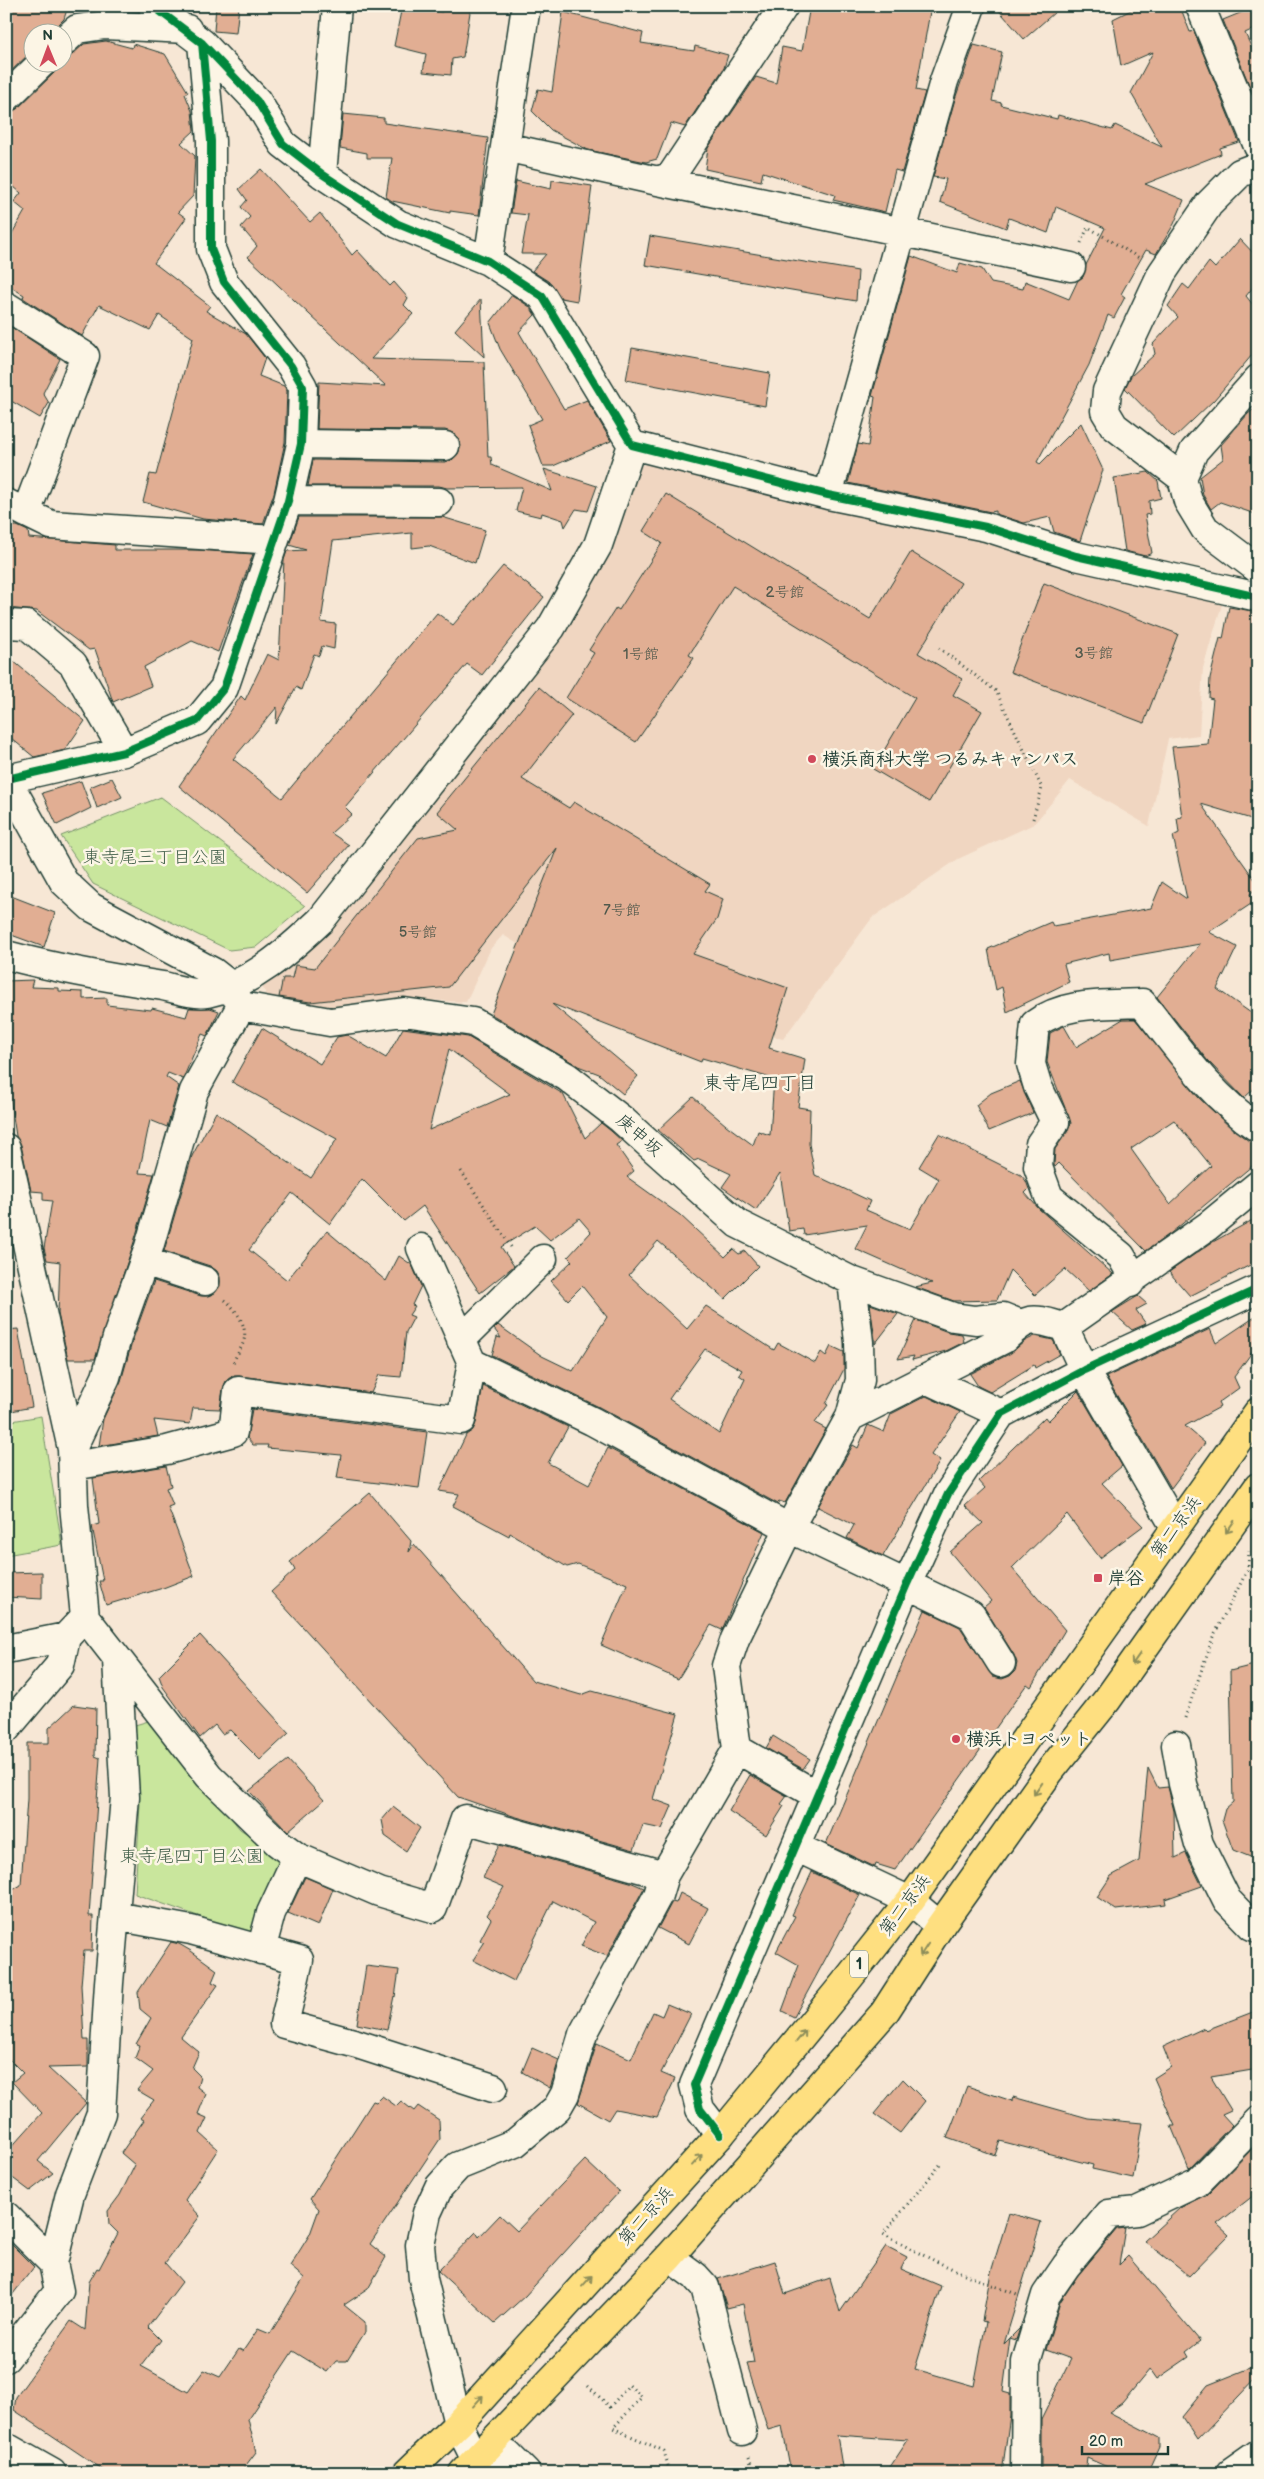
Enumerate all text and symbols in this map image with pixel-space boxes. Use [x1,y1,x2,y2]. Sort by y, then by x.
north arrow [22,22,72,72]
text: N [42,27,53,44]
house number: 2号館 [766,583,804,602]
house number: 3号館 [1074,644,1114,663]
house number: 1号館 [623,645,659,664]
place label: 横浜商科大学 つるみキャンパス [822,749,1078,770]
marker: 横浜商科大学 つるみキャンパス [806,753,818,765]
park label: 東寺尾三丁目公園 [83,847,227,868]
house number: 7号館 [603,901,641,920]
house number: 5号館 [399,923,437,942]
district label: 東寺尾四丁目 [703,1072,817,1095]
street label: 庚申坂 [612,1109,666,1161]
street label: 第二京浜 [1146,1492,1206,1562]
one-way arrow [1225,1520,1235,1534]
place label: 岸谷 [1108,1568,1144,1589]
marker: 岸谷 [1092,1572,1104,1584]
one-way arrow [1130,1652,1141,1665]
place label: 横浜トヨペット [966,1729,1092,1750]
marker: 横浜トヨペット [950,1733,962,1745]
one-way arrow [1033,1782,1043,1796]
park label: 東寺尾四丁目公園 [120,1846,264,1867]
street label: 第二京浜 [875,1870,935,1940]
one-way arrow [919,1943,929,1957]
road number: 1 [850,1950,868,1978]
one-way arrow [796,2030,807,2043]
one-way arrow [691,2154,703,2167]
street label: 第二京浜 [614,2182,678,2250]
one-way arrow [582,2274,593,2287]
one-way arrow [472,2395,484,2407]
scale bar [1082,2424,1168,2456]
text: 20 m [1089,2432,1123,2451]

